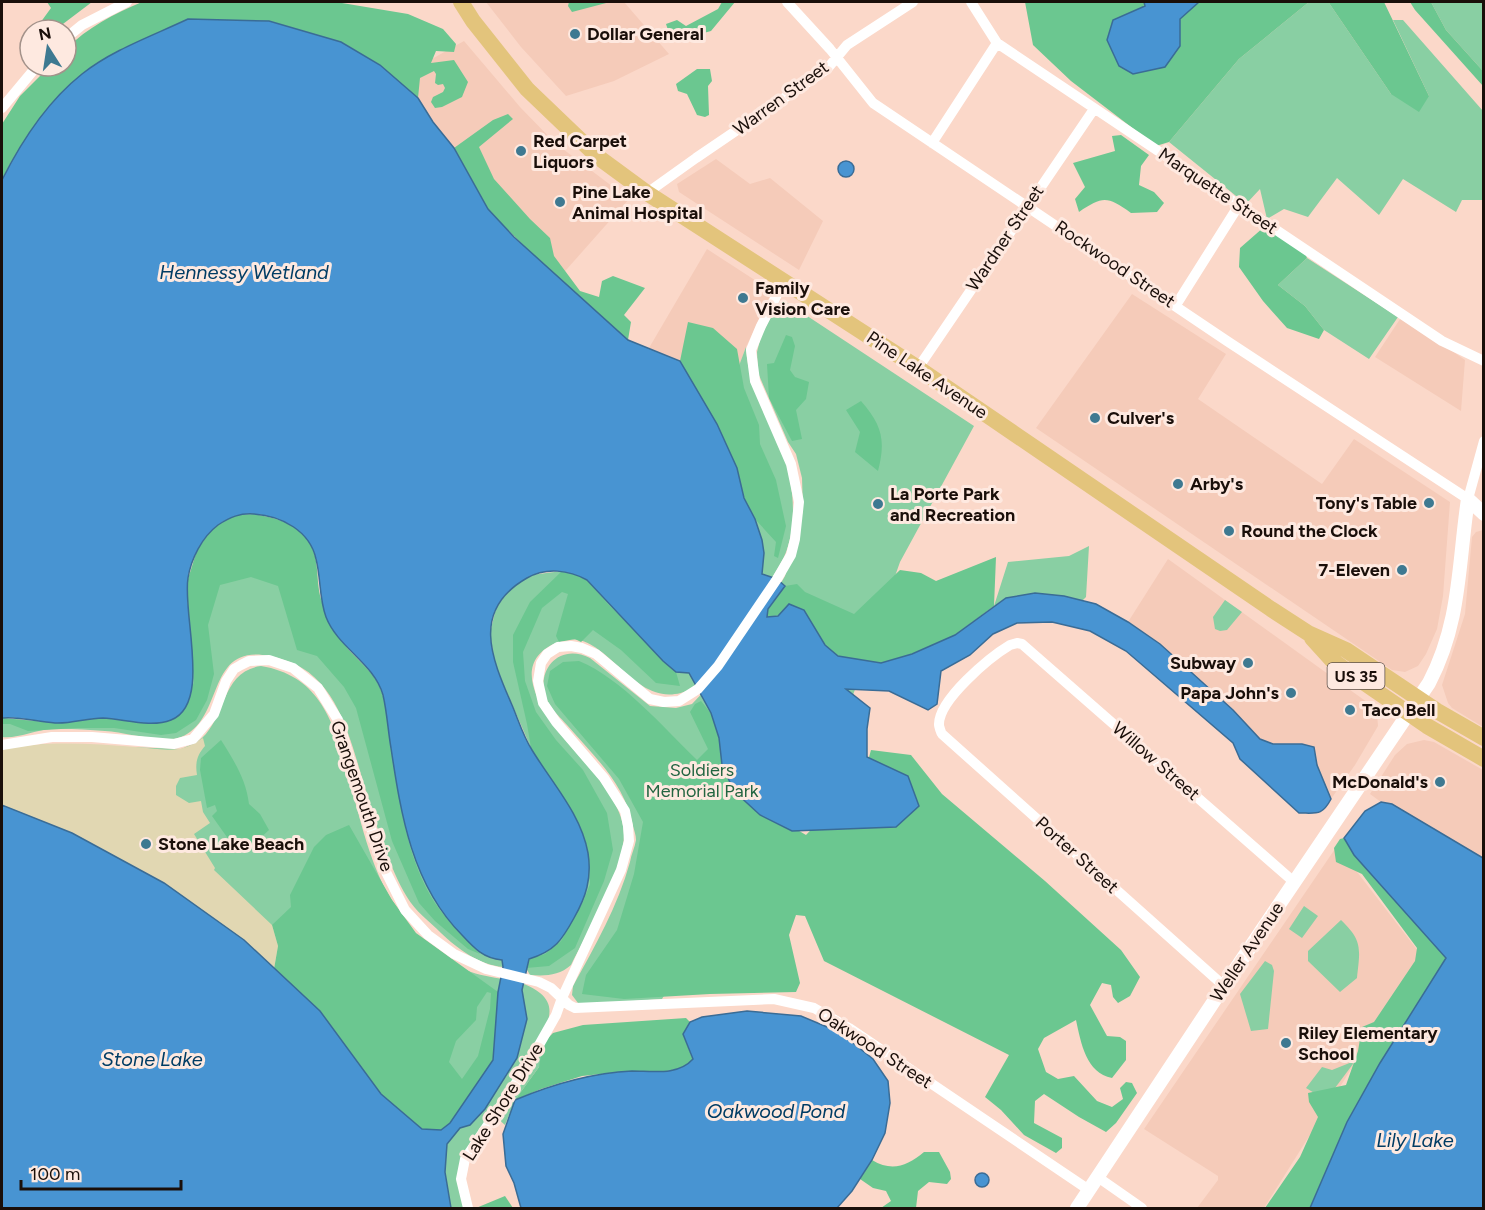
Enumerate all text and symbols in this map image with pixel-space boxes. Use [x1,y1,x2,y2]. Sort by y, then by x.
north arrow [18,18,78,78]
text: N [37,23,53,44]
place label: Dollar General [587,23,704,45]
marker: Dollar General [568,27,582,41]
street label: Warren Street [729,56,833,140]
place label: Red Carpet Liquors [533,130,627,173]
street label: Marquette Street [1154,143,1282,239]
marker: Red Carpet Liquors [514,144,528,158]
place label: Pine Lake Animal Hospital [572,181,703,224]
street label: Wardner Street [961,181,1049,295]
marker: Pine Lake Animal Hospital [553,195,567,209]
street label: Rockwood Street [1051,216,1179,312]
water label: Hennessy Wetland [159,260,329,284]
place label: Family Vision Care [755,277,850,320]
marker: Family Vision Care [736,291,750,305]
street label: Pine Lake Avenue [862,326,992,424]
place label: Culver's [1107,407,1175,429]
marker: Culver's [1088,411,1102,425]
place label: Arby's [1190,473,1244,495]
marker: Arby's [1171,477,1185,491]
place label: La Porte Park and Recreation [890,483,1015,526]
place label: Tony's Table [1316,492,1417,514]
marker: Tony's Table [1422,496,1436,510]
marker: La Porte Park and Recreation [871,497,885,511]
place label: Round the Clock [1241,520,1378,542]
marker: Round the Clock [1222,524,1236,538]
place label: 7-Eleven [1318,559,1390,581]
marker: 7-Eleven [1395,563,1409,577]
place label: Subway [1170,652,1237,674]
marker: Subway [1241,656,1255,670]
road number: US 35 [1328,663,1384,689]
place label: Papa John's [1180,682,1280,704]
marker: Papa John's [1284,686,1298,700]
place label: Taco Bell [1362,699,1435,721]
marker: Taco Bell [1343,703,1357,717]
street label: Willow Street [1108,717,1204,805]
street label: Grangemouth Drive [326,718,398,874]
park label: Soldiers Memorial Park [646,759,759,802]
place label: McDonald's [1332,771,1429,793]
marker: McDonald's [1433,775,1447,789]
street label: Porter Street [1031,812,1123,898]
place label: Stone Lake Beach [158,833,304,855]
marker: Stone Lake Beach [139,837,153,851]
street label: Weller Avenue [1206,898,1289,1006]
street label: Oakwood Street [814,1003,937,1093]
place label: Riley Elementary School [1298,1022,1438,1065]
marker: Riley Elementary School [1279,1036,1293,1050]
street label: Lake Shore Drive [458,1039,548,1165]
water label: Stone Lake [101,1047,203,1071]
water label: Oakwood Pond [707,1099,845,1123]
water label: Lily Lake [1376,1128,1454,1152]
scale bar [21,1153,182,1191]
text: 100 m [30,1163,80,1185]

